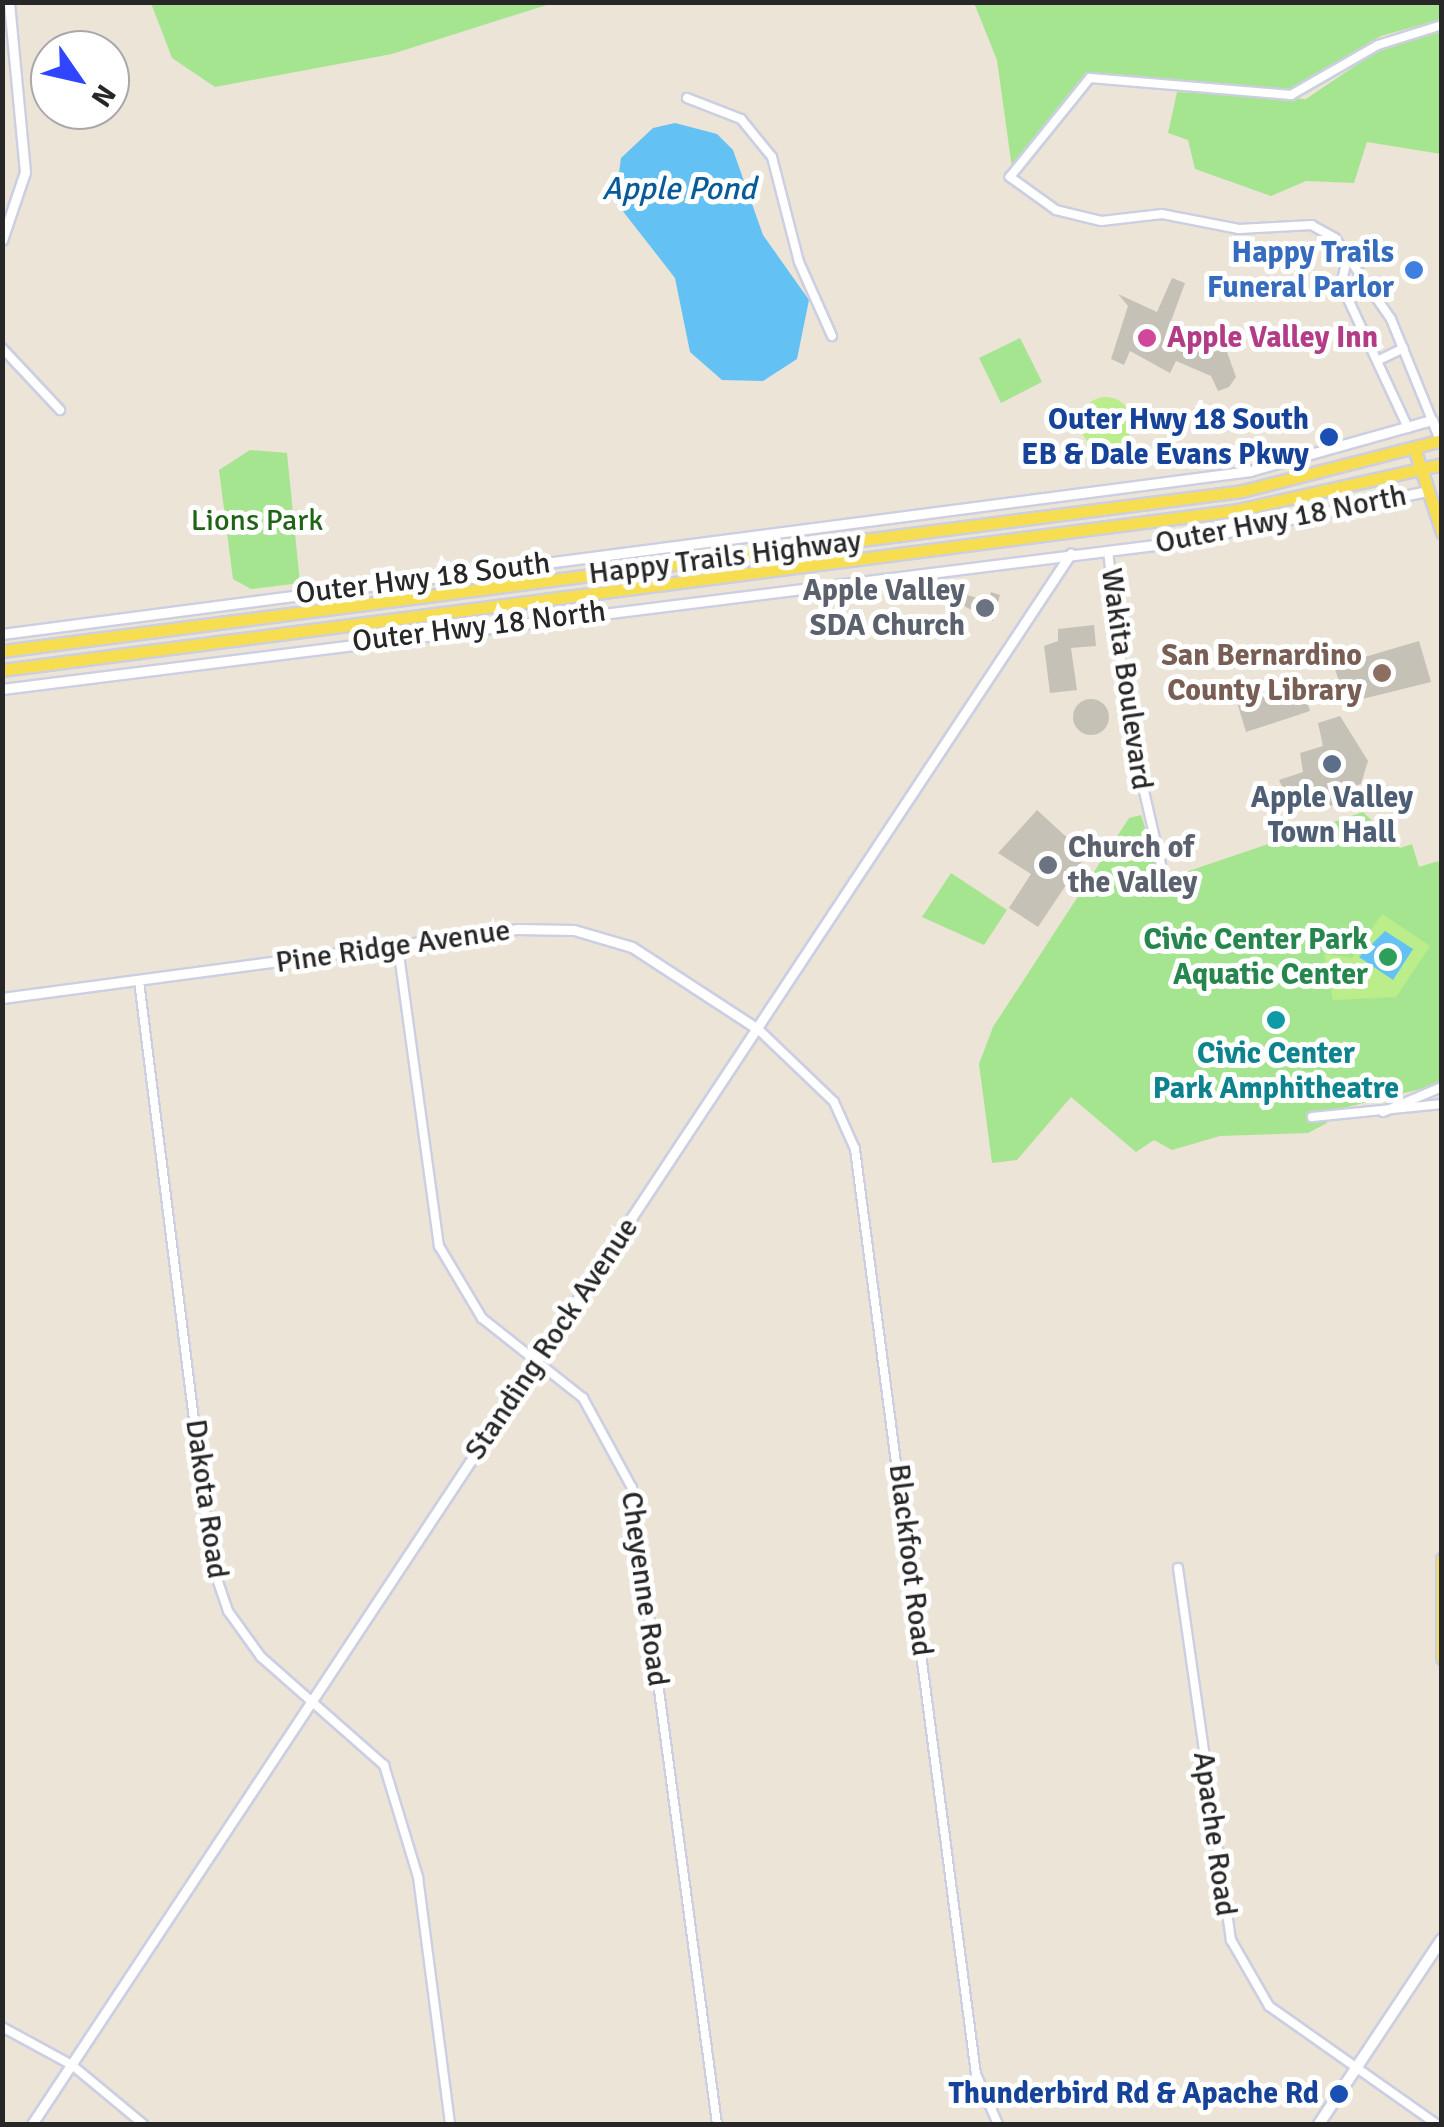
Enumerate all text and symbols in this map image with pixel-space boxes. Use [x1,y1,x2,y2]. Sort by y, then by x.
north arrow [30,30,130,130]
text: N [84,78,123,113]
water label: Apple Pond [602,170,756,208]
place label: Happy Trails Funeral Parlor [1207,235,1394,306]
marker: Happy Trails Funeral Parlor [1403,259,1425,281]
place label: Apple Valley Inn [1167,320,1378,356]
marker: Apple Valley Inn [1136,327,1158,349]
place label: Outer Hwy 18 South EB & Dale Evans Pkwy [1021,402,1309,472]
marker: Outer Hwy 18 South EB & Dale Evans Pkwy [1318,426,1340,448]
street label: Outer Hwy 18 North [1152,478,1410,562]
park label: Lions Park [191,503,323,539]
street label: Happy Trails Highway [587,523,863,593]
street label: Outer Hwy 18 South [294,546,552,612]
street label: Wakita Boulevard [1093,566,1159,792]
place label: Apple Valley SDA Church [803,573,965,644]
street label: Outer Hwy 18 North [350,594,608,660]
marker: Apple Valley SDA Church [974,597,996,619]
place label: San Bernardino County Library [1161,638,1362,708]
marker: San Bernardino County Library [1371,662,1393,684]
marker: Apple Valley Town Hall [1321,753,1343,775]
place label: Apple Valley Town Hall [1251,780,1413,850]
place label: Church of the Valley [1068,830,1197,900]
marker: Church of the Valley [1037,854,1059,876]
street label: Pine Ridge Avenue [273,913,513,981]
place label: Civic Center Park Aquatic Center [1144,922,1368,992]
marker: Civic Center Park Aquatic Center [1377,946,1399,968]
marker: Civic Center Park Amphitheatre [1265,1009,1287,1031]
place label: Civic Center Park Amphitheatre [1153,1036,1399,1106]
street label: Standing Rock Avenue [458,1211,646,1467]
street label: Dakota Road [177,1417,235,1581]
street label: Blackfoot Road [880,1462,940,1658]
street label: Cheyenne Road [613,1489,675,1689]
street label: Apache Road [1185,1749,1243,1919]
place label: Thunderbird Rd & Apache Rd [948,2076,1319,2112]
marker: Thunderbird Rd & Apache Rd [1328,2083,1350,2105]

